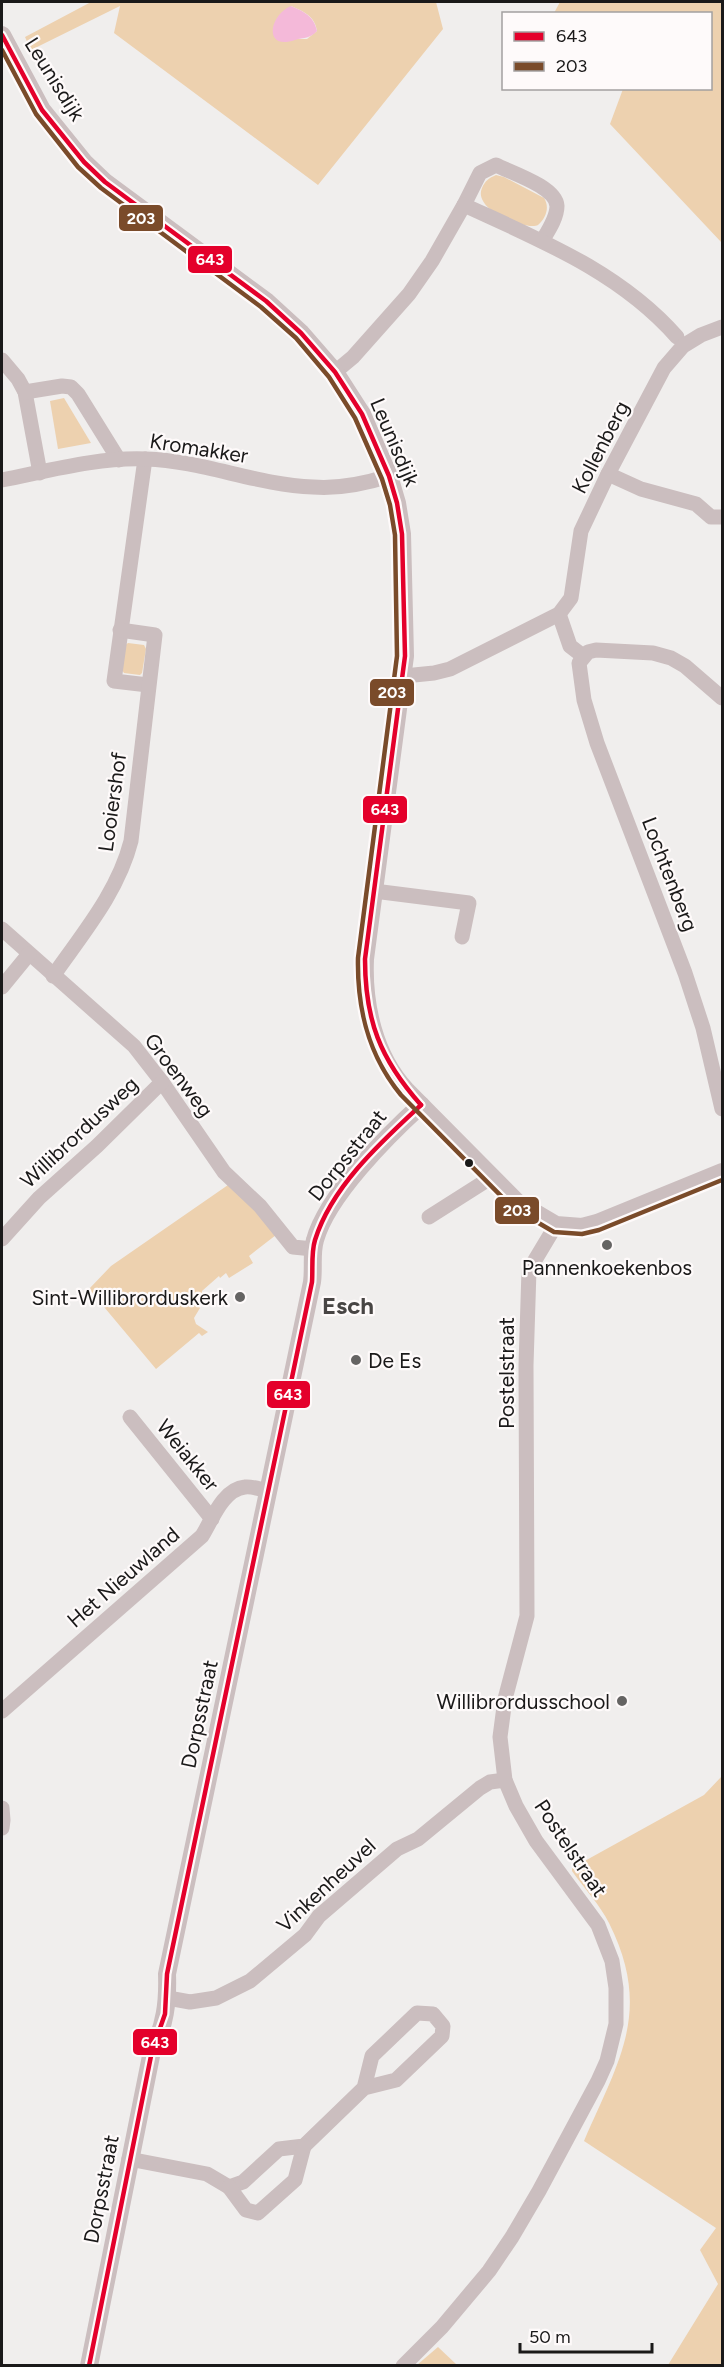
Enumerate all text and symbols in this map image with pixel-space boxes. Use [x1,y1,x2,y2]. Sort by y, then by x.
legend [502,12,712,90]
text: 643 [556,25,587,47]
street label: Leunisdijk [20,33,91,126]
text: 203 [556,55,587,77]
line badge: 203 [118,204,164,232]
text: 203 [127,209,155,228]
line badge: 643 [187,245,233,274]
text: 643 [196,250,224,269]
street label: Leunisdijk [365,394,425,491]
street label: Kollenberg [566,397,634,497]
street label: Kromakker [148,428,250,468]
line badge: 203 [369,678,415,707]
text: 203 [378,683,406,702]
street label: Looiershof [93,750,131,853]
line badge: 643 [362,795,408,824]
text: 643 [371,800,399,819]
street label: Lochtenberg [637,813,703,935]
street label: Groenweg [139,1028,219,1122]
street label: Willibrordusweg [15,1071,143,1193]
street label: Dorpsstraat [303,1104,391,1206]
unlabelled marker [463,1157,475,1169]
line badge: 203 [494,1196,540,1225]
text: 203 [503,1201,531,1220]
marker: Pannenkoekenbos [600,1238,614,1252]
place label: Pannenkoekenbos [522,1255,692,1280]
place label: Sint-Willibrorduskerk [31,1285,229,1310]
marker: Sint-Willibrorduskerk [233,1290,247,1304]
district label: Esch [322,1291,374,1320]
street label: Postelstraat [494,1317,519,1429]
place label: De Es [368,1348,421,1373]
marker: De Es [349,1353,363,1367]
line badge: 643 [266,1380,311,1409]
text: 643 [274,1385,302,1404]
street label: Weiakker [152,1414,224,1496]
street label: Het Nieuwland [62,1521,184,1633]
street label: Dorpsstraat [175,1658,223,1770]
place label: Willibrordusschool [437,1689,610,1714]
marker: Willibrordusschool [615,1694,629,1708]
street label: Postelstraat [529,1795,613,1901]
street label: Vinkenheuvel [271,1833,381,1937]
line badge: 643 [132,2028,178,2056]
text: 643 [141,2033,169,2052]
street label: Dorpsstraat [78,2133,124,2245]
scale bar [520,2316,652,2354]
text: 50 m [529,2326,571,2348]

